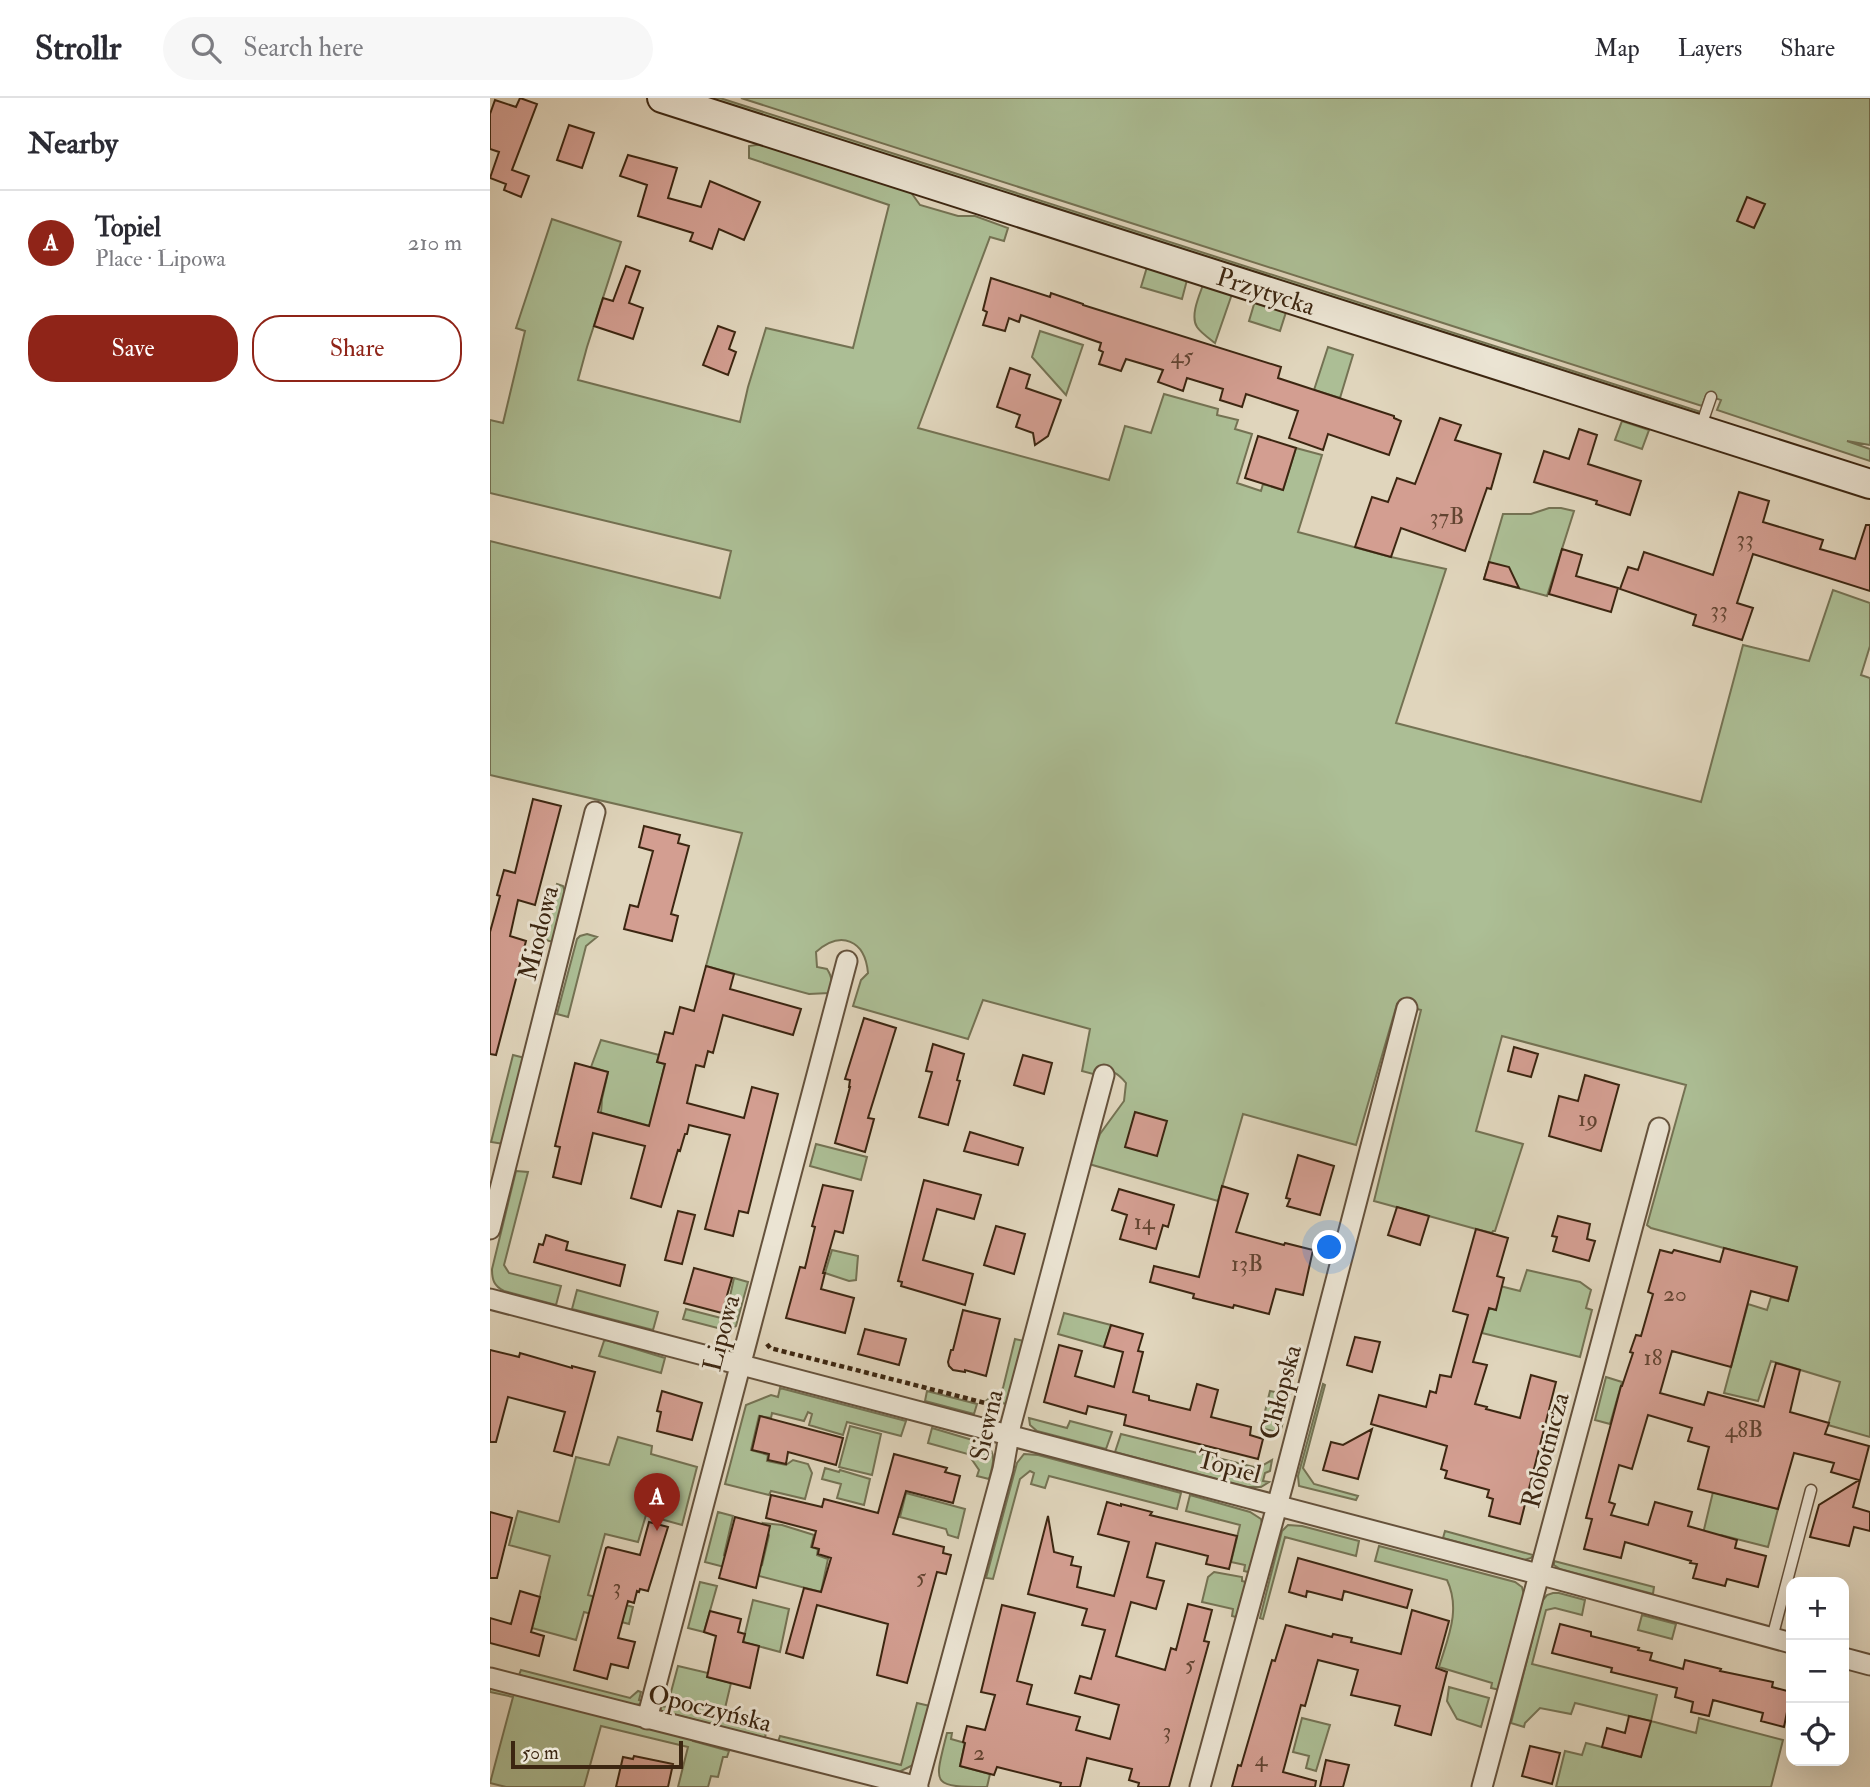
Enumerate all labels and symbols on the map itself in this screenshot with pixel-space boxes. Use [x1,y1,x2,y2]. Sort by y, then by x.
street label: Przytycka [1212,261,1319,323]
house number: 45 [1171,341,1193,370]
house number: 37B [1430,502,1464,531]
house number: 33 [1736,524,1754,553]
house number: 33 [1710,595,1728,624]
street label: Miodowa [512,882,566,984]
house number: 19 [1578,1104,1598,1133]
house number: 14 [1134,1207,1156,1236]
your location [1312,1230,1346,1264]
house number: 13B [1231,1249,1263,1278]
house number: 20 [1663,1279,1687,1308]
street label: Lipowa [696,1291,749,1375]
street label: Chłopska [1253,1341,1310,1443]
house number: 18 [1643,1343,1663,1372]
street label: Siewna [963,1386,1011,1464]
street label: Robotnicza [1515,1389,1577,1512]
house number: 48B [1725,1415,1763,1444]
street label: Topiel [1193,1443,1265,1492]
pin: A [634,1473,680,1531]
house number: 5 [916,1562,926,1591]
house number: 3 [613,1572,621,1601]
house number: 5 [1185,1649,1195,1678]
street label: Opoczyńska [644,1678,775,1741]
house number: 3 [1163,1716,1171,1745]
scale bar [511,1738,682,1770]
house number: 2 [973,1738,985,1767]
house number: 4 [1255,1744,1269,1773]

